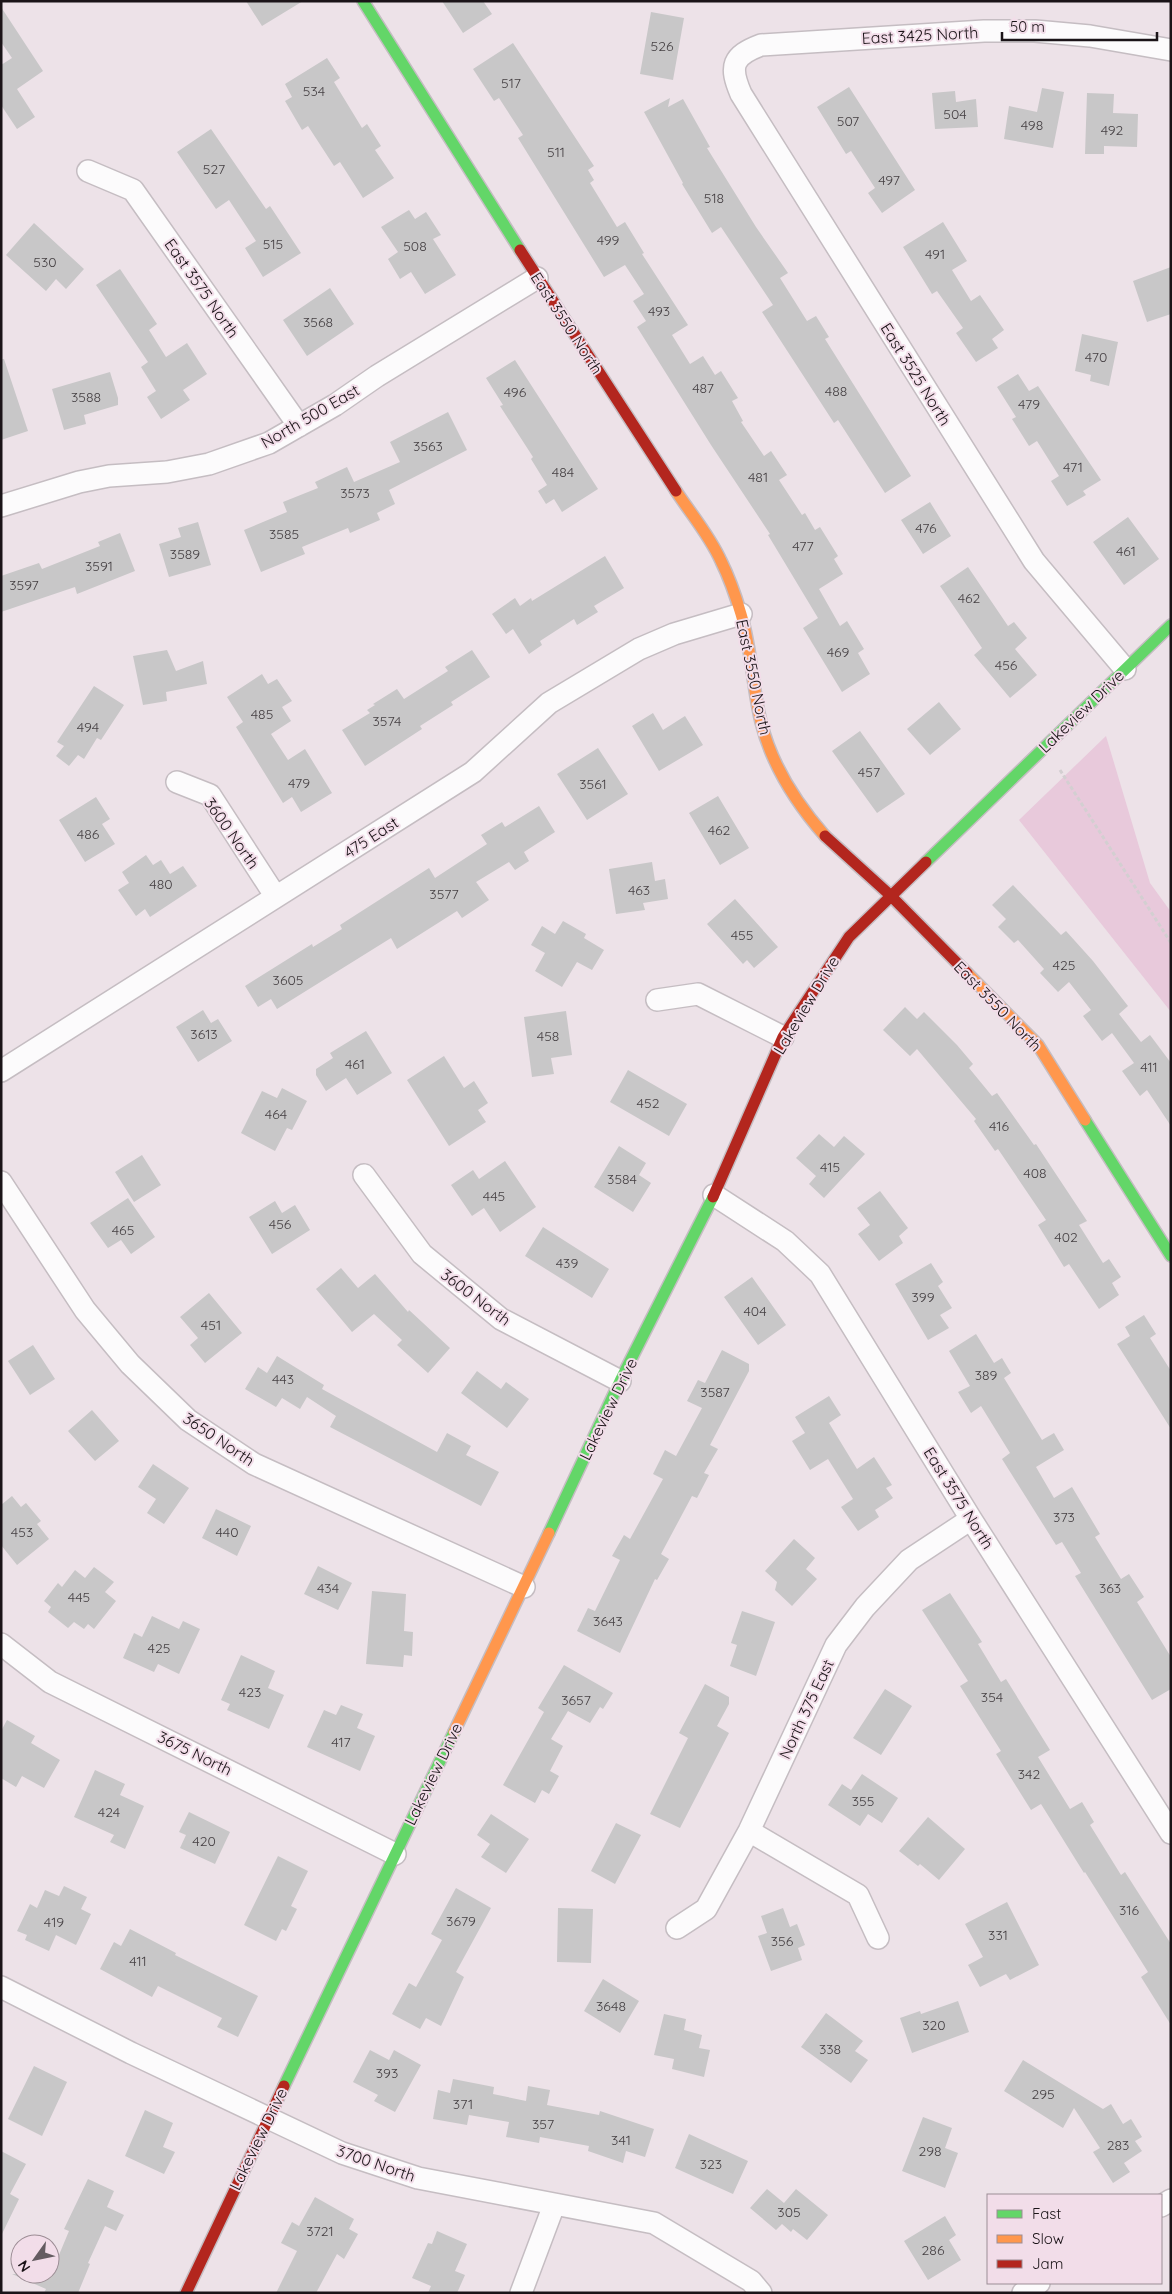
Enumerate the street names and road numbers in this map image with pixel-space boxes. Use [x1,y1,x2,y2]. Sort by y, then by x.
street label: East 3425 North [861,22,979,48]
street label: East 3575 North [160,235,244,341]
street label: East 3550 North [527,268,607,378]
street label: East 3525 North [876,319,956,429]
street label: North 500 East [257,380,363,452]
street label: East 3550 North [732,617,776,737]
street label: Lakeview Drive [1034,665,1128,757]
street label: 3600 North [200,794,264,872]
street label: 475 East [340,812,402,862]
street label: Lakeview Drive [769,952,843,1058]
street label: East 3550 North [950,957,1046,1055]
street label: 3600 North [437,1264,515,1330]
street label: Lakeview Drive [575,1355,641,1463]
street label: 3650 North [180,1408,258,1470]
street label: East 3575 North [920,1443,998,1553]
street label: North 375 East [774,1656,838,1762]
street label: Lakeview Drive [400,1720,466,1828]
street label: 3675 North [155,1726,235,1780]
street label: Lakeview Drive [225,2085,291,2193]
street label: 3700 North [334,2140,418,2186]

